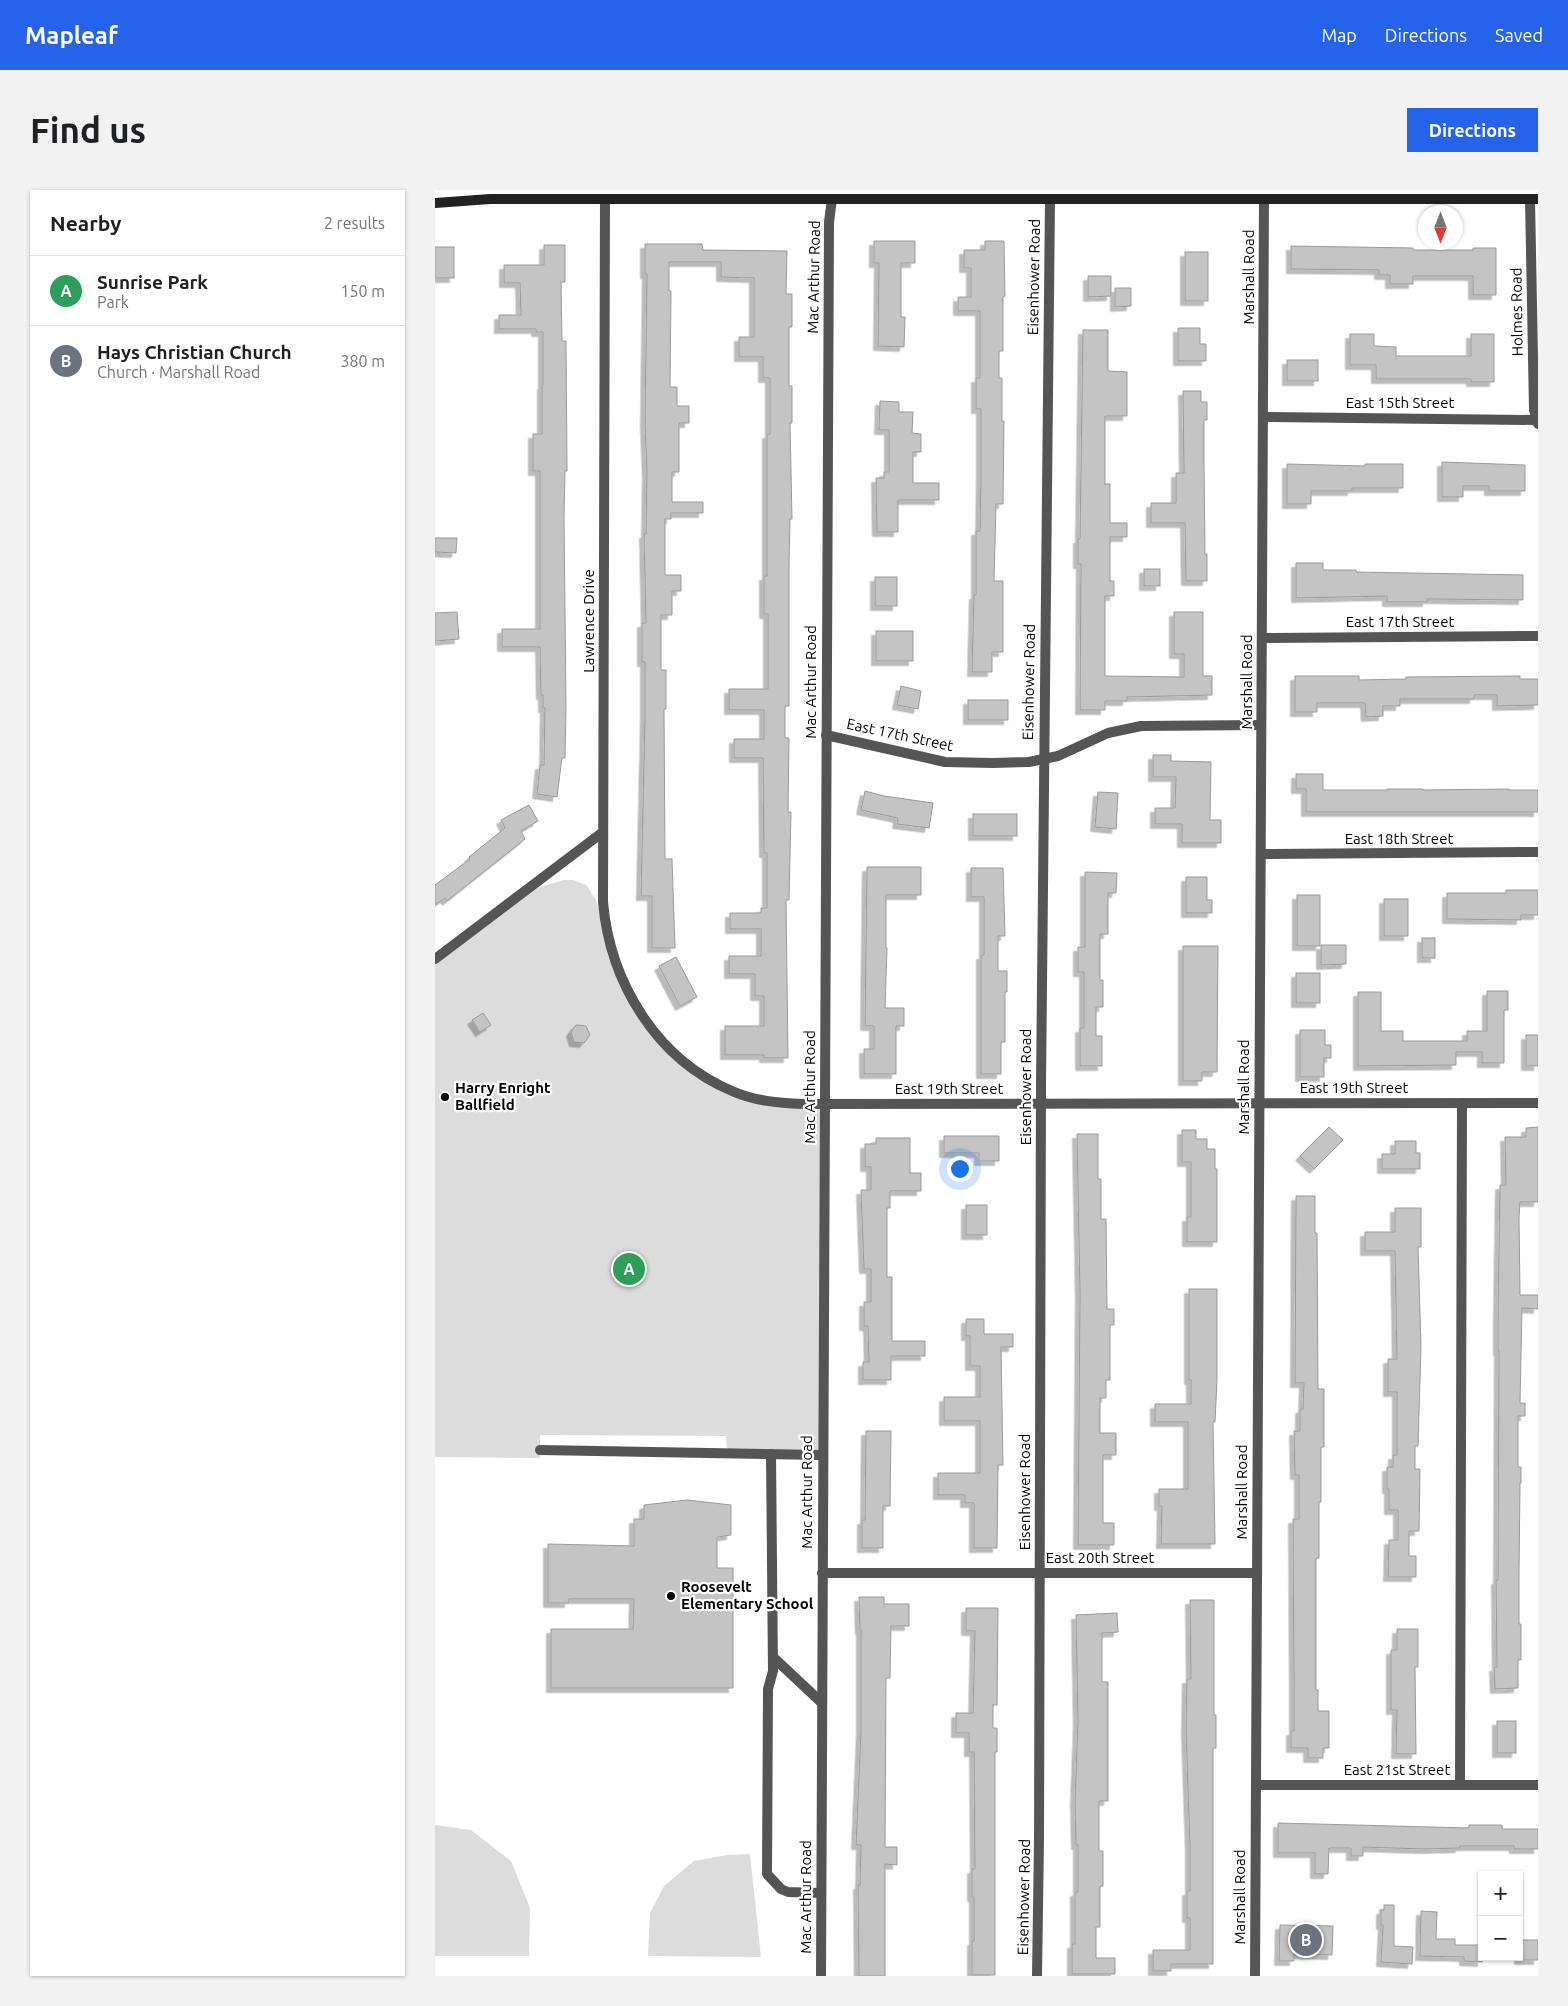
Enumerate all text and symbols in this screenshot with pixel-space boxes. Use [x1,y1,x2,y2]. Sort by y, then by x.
text: Mapleaf [25,22,118,49]
text: Map [1321,25,1357,45]
text: Directions [1385,25,1467,45]
text: Saved [1495,25,1543,45]
button: Directions [1407,108,1538,152]
text: Find us [30,110,146,150]
north arrow [1418,205,1463,250]
text: Nearby [50,211,121,235]
text: 2 results [324,214,385,232]
street label: Eisenhower Road [1024,219,1043,335]
street label: Mac Arthur Road [804,220,823,334]
street label: Marshall Road [1240,229,1257,325]
street label: Holmes Road [1507,267,1526,357]
text: Sunrise Park [97,271,208,293]
text: A [60,282,72,300]
text: 150 m [340,282,385,300]
text: Park [97,293,129,311]
text: Hays Christian Church [97,341,292,363]
text: B [61,352,71,370]
text: 380 m [340,352,385,370]
text: Church · Marshall Road [97,363,260,381]
street label: East 15th Street [1346,394,1454,411]
street label: Lawrence Drive [580,569,597,673]
street label: East 17th Street [1346,613,1454,630]
street label: Eisenhower Road [1019,624,1038,740]
street label: Mac Arthur Road [802,625,819,739]
street label: Marshall Road [1238,634,1255,730]
street label: East 17th Street [845,715,955,754]
street label: East 18th Street [1345,830,1453,847]
street label: Eisenhower Road [1017,1029,1034,1145]
street label: Mac Arthur Road [801,1030,818,1144]
street label: Marshall Road [1235,1039,1252,1135]
place label: Harry Enright Ballfield [455,1079,551,1113]
street label: East 19th Street [1300,1079,1408,1096]
street label: East 19th Street [895,1080,1003,1097]
marker: Harry Enright Ballfield [439,1091,451,1103]
your location [947,1156,973,1182]
pin: A [613,1250,645,1288]
street label: Eisenhower Road [1016,1434,1033,1550]
street label: Mac Arthur Road [798,1435,815,1549]
street label: Marshall Road [1233,1444,1250,1540]
street label: East 20th Street [1046,1549,1154,1566]
place label: Roosevelt Elementary School [681,1578,814,1612]
marker: Roosevelt Elementary School [665,1590,677,1602]
street label: East 21st Street [1344,1761,1450,1778]
street label: Eisenhower Road [1014,1839,1033,1955]
street label: Mac Arthur Road [797,1840,814,1954]
street label: Marshall Road [1231,1849,1248,1945]
map controls [1478,1871,1523,1961]
button: + [1478,1871,1523,1916]
button: − [1478,1916,1523,1961]
pin: B [1290,1921,1322,1959]

